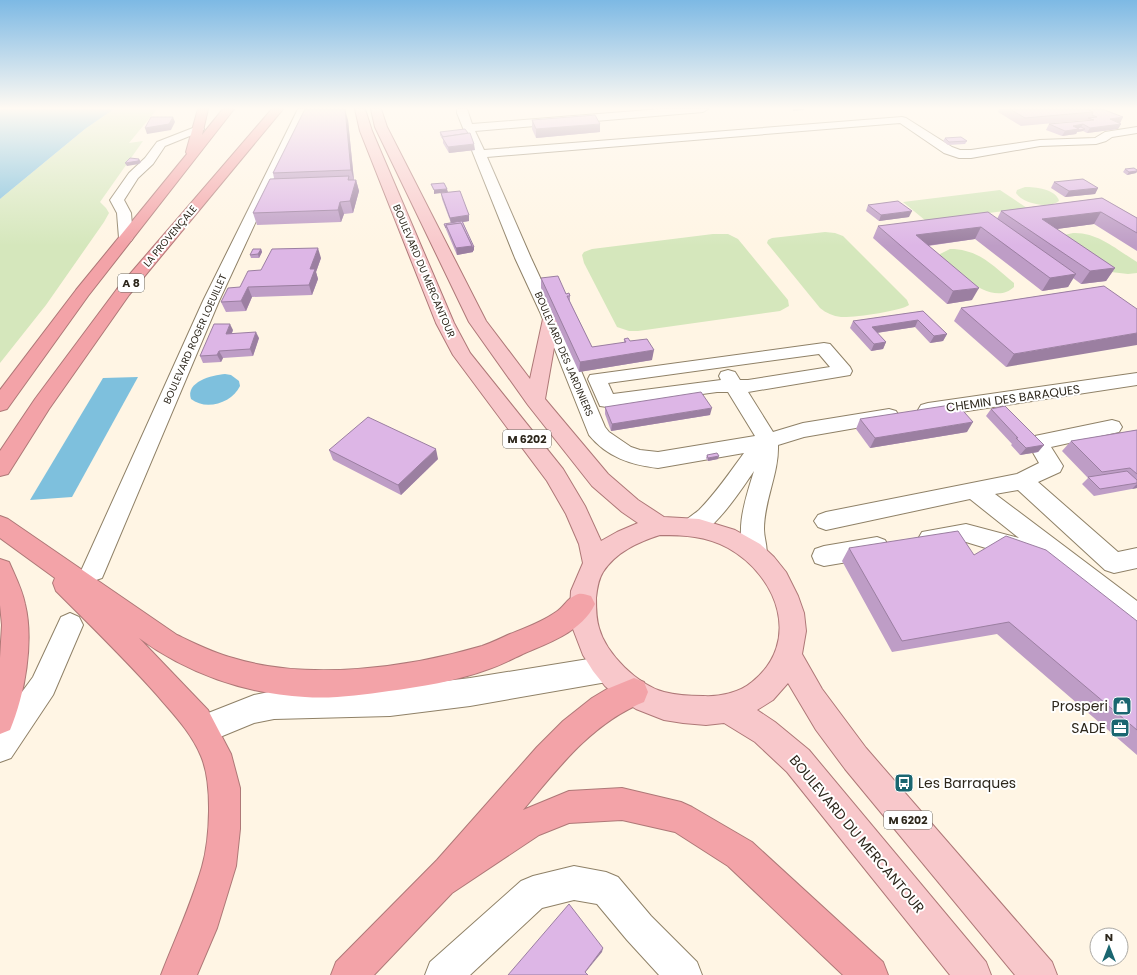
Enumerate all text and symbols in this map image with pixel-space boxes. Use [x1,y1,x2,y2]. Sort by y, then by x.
street label: LA PROVENÇALE [140,202,200,270]
street label: BOULEVARD DU MERCANTOUR [389,202,459,340]
street label: BOULEVARD ROGER LOEUILLET [160,271,231,406]
road number: A 8 [118,274,144,292]
street label: BOULEVARD DES JARDINIERS [531,289,597,419]
street label: CHEMIN DES BARAQUES [945,380,1081,416]
road number: M 6202 [503,430,551,448]
shop icon: Prosperi [1111,695,1133,717]
place label: Prosperi [1052,696,1108,716]
office icon: SADE [1109,717,1131,739]
place label: SADE [1071,718,1106,738]
street label: BOULEVARD DU MERCANTOUR [785,751,929,917]
bus stop icon: Les Barraques [893,772,915,794]
place label: Les Barraques [918,773,1016,793]
road number: M 6202 [884,811,932,829]
north arrow [1089,927,1129,967]
text: N [1105,929,1113,945]

